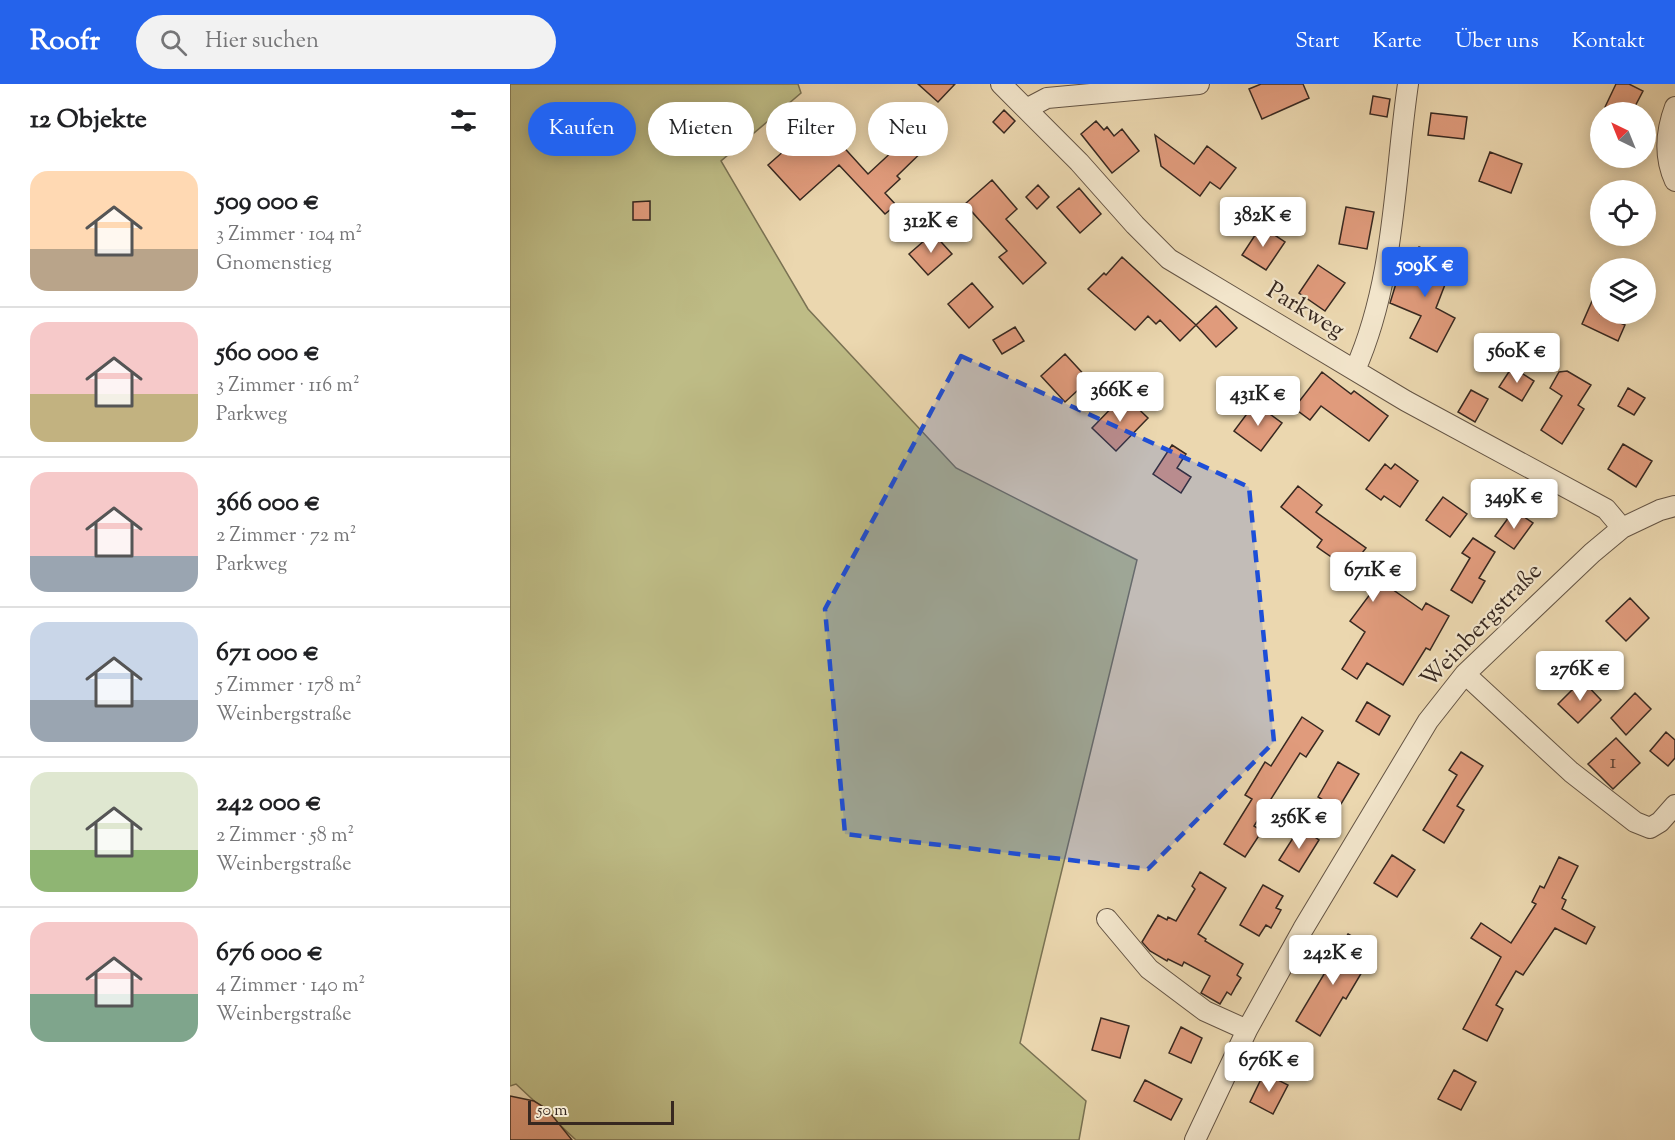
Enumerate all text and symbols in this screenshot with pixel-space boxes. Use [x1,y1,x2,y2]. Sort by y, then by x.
search box [136,15,556,69]
text: Roofr [30,22,100,62]
icon: search [157,26,190,59]
text: Hier suchen [205,26,319,58]
text: Start [1295,27,1339,57]
text: Karte [1372,27,1422,57]
text: Über uns [1455,27,1539,57]
text: Kontakt [1572,27,1645,57]
text: 12 Objekte [30,102,147,139]
chip: Kaufen [528,102,636,156]
chip: Mieten [648,102,754,156]
chip: Filter [766,102,856,156]
chip: Neu [868,102,948,156]
north arrow [1590,102,1656,168]
map controls [1590,102,1656,324]
icon: filters [447,104,480,137]
button: locate [1590,180,1656,246]
text: 509 000 € [216,184,320,221]
icon: home [78,195,150,267]
pin: 382K € [1214,197,1312,248]
text: 382K € [1234,202,1292,231]
pin: 312K € [882,203,980,254]
text: 312K € [903,208,959,237]
text: 3 Zimmer · 104 m² [216,221,362,250]
pin: 509K € [1376,247,1474,298]
text: Gnomenstieg [216,250,332,279]
text: 509K € [1396,252,1454,281]
button: layers [1590,258,1656,324]
street label: Parkweg [1260,274,1351,348]
pin: 560K € [1468,333,1566,384]
text: 560 000 € [216,335,320,372]
text: 560K € [1488,338,1546,367]
icon: home [78,346,150,418]
text: 3 Zimmer · 116 m² [216,372,360,401]
pin: 366K € [1071,372,1169,423]
pin: 431K € [1209,376,1307,427]
text: 366K € [1091,377,1149,406]
text: 431K € [1230,381,1286,410]
text: Parkweg [216,401,287,430]
pin: 349K € [1465,479,1563,530]
text: 349K € [1485,484,1543,513]
text: 366 000 € [216,485,320,522]
icon: home [78,496,150,568]
text: 2 Zimmer · 72 m² [216,522,357,551]
text: Parkweg [216,551,287,580]
pin: 671K € [1324,552,1422,603]
street label: Weinbergstraße [1413,556,1551,696]
text: 671K € [1344,557,1402,586]
text: 671 000 € [216,635,319,672]
icon: home [78,646,150,718]
pin: 276K € [1531,651,1629,702]
text: 276K € [1550,656,1610,685]
text: 5 Zimmer · 178 m² [216,672,362,701]
text: Weinbergstraße [216,701,352,730]
house number: 1 [1609,748,1617,778]
text: 242 000 € [216,785,322,822]
icon: home [78,796,150,868]
pin: 256K € [1250,799,1348,850]
text: 256K € [1270,804,1328,833]
text: 2 Zimmer · 58 m² [216,822,354,851]
text: Weinbergstraße [216,851,352,880]
text: 676 000 € [216,935,323,972]
pin: 242K € [1284,935,1382,986]
text: 242K € [1303,940,1363,969]
icon: home [78,946,150,1018]
text: 4 Zimmer · 140 m² [216,972,365,1001]
text: Weinbergstraße [216,1001,352,1030]
pin: 676K € [1220,1042,1318,1093]
text: 676K € [1239,1047,1299,1076]
scale bar [528,1098,674,1126]
text: 50 m [537,1100,568,1123]

